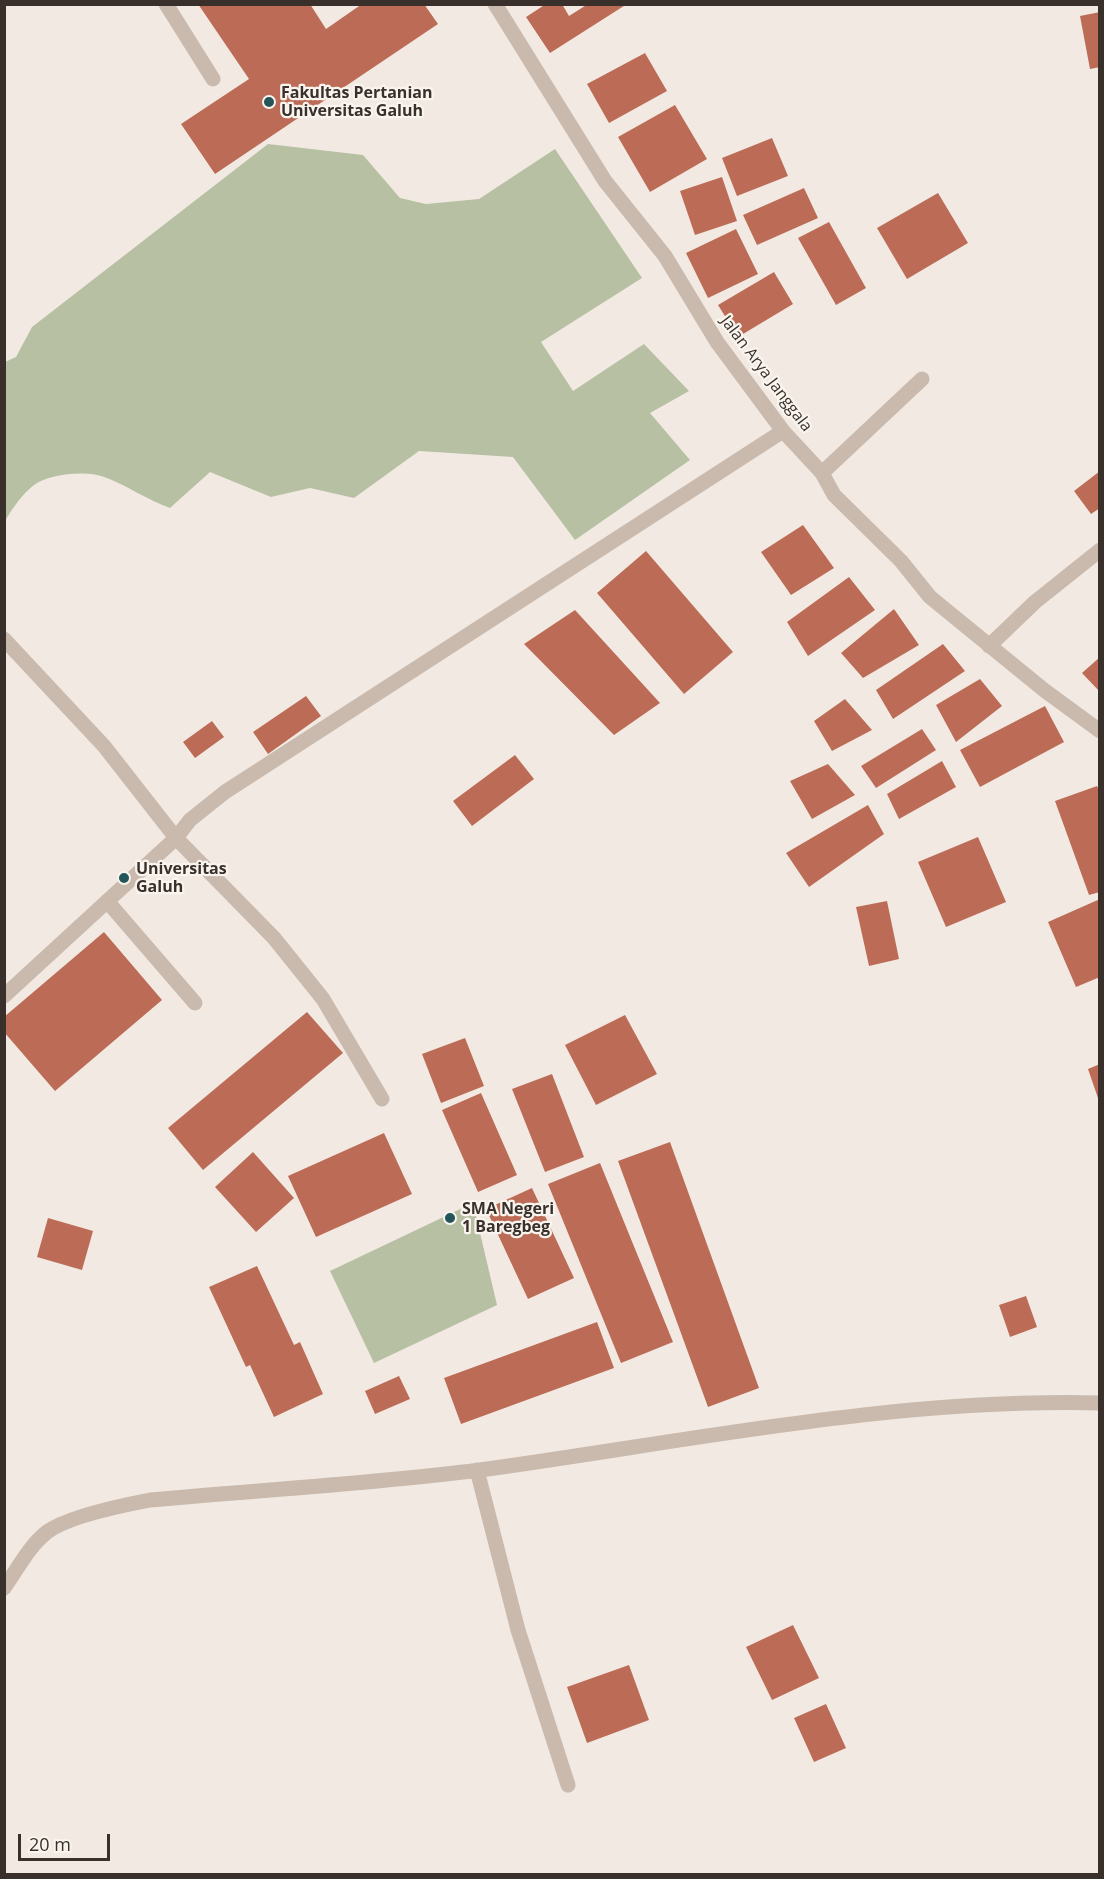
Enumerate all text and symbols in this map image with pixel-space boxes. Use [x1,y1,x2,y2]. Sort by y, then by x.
place label: Fakultas Pertanian Universitas Galuh [281,83,432,121]
marker: Fakultas Pertanian Universitas Galuh [262,95,276,109]
street label: Jalan Arya Janggala [716,312,816,436]
place label: Universitas Galuh [136,859,227,897]
marker: Universitas Galuh [117,871,131,885]
place label: SMA Negeri 1 Baregbeg [462,1199,554,1237]
marker: SMA Negeri 1 Baregbeg [443,1211,457,1225]
scale bar [21,1822,112,1860]
text: 20 m [29,1832,71,1856]

